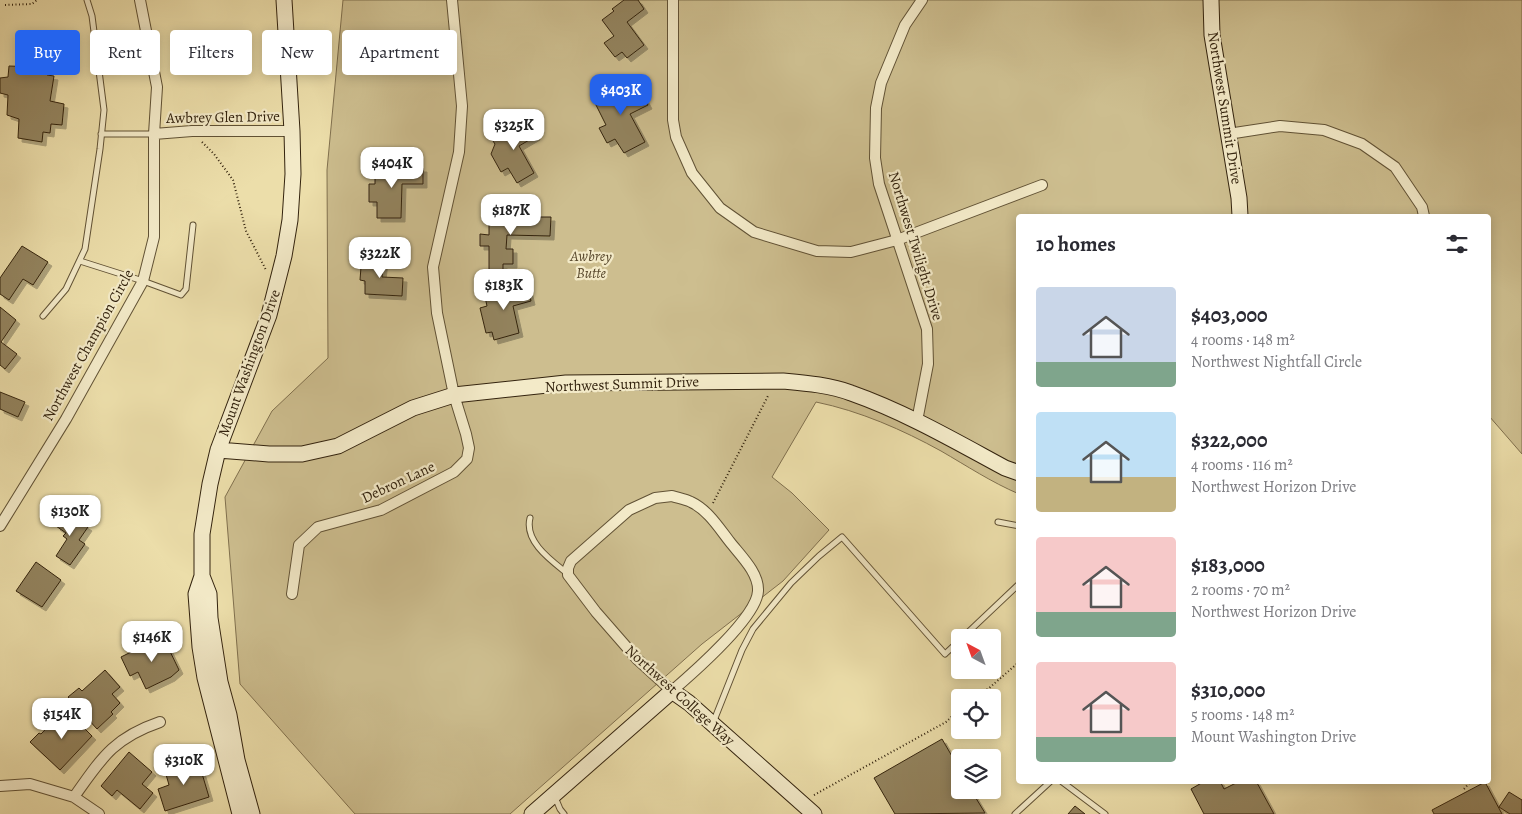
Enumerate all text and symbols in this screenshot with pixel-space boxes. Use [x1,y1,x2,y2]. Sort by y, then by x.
chip: Buy [15,30,80,75]
chip: Rent [90,30,160,75]
chip: Filters [170,30,252,75]
chip: New [262,30,332,75]
chip: Apartment [342,30,457,75]
street label: Northwest Summit Drive [1203,30,1247,186]
pin: $403K [586,74,656,116]
text: $403K [601,79,641,101]
street label: Awbrey Glen Drive [165,106,280,128]
pin: $325K [479,108,549,151]
text: $325K [494,114,534,136]
pin: $404K [357,146,427,189]
text: $404K [371,152,413,174]
street label: Northwest Twilight Drive [884,169,948,323]
pin: $187K [476,194,546,236]
text: $187K [492,199,530,221]
text: 10 homes [1036,230,1116,258]
icon: filters [1443,230,1471,258]
pin: $322K [345,236,415,279]
text: $322K [360,242,400,264]
park label: Awbrey Butte [569,246,612,283]
street label: Northwest Champion Circle [38,265,138,425]
pin: $183K [469,268,539,311]
text: $183K [485,274,523,296]
street label: Mount Washington Drive [213,286,285,439]
text: $403,000 [1191,301,1268,329]
icon: home [1076,307,1136,367]
text: 4 rooms · 148 m² [1191,329,1295,351]
text: Northwest Nightfall Circle [1191,351,1362,373]
street label: Northwest Summit Drive [545,371,700,397]
text: $322,000 [1191,426,1267,454]
icon: home [1076,432,1136,492]
text: 4 rooms · 116 m² [1191,454,1293,476]
street label: Debron Lane [358,456,438,508]
text: Northwest Horizon Drive [1191,476,1356,498]
pin: $130K [35,494,105,537]
text: $130K [51,500,89,522]
text: $183,000 [1191,551,1265,579]
icon: home [1076,557,1136,617]
text: 2 rooms · 70 m² [1191,579,1290,601]
text: Northwest Horizon Drive [1191,601,1356,623]
pin: $146K [117,620,187,663]
text: $146K [133,626,171,648]
north arrow [951,629,1001,679]
map controls [951,629,1001,799]
street label: Northwest College Way [621,640,739,750]
text: $310,000 [1191,676,1265,704]
icon: home [1076,682,1136,742]
button: locate [951,689,1001,739]
pin: $154K [27,698,97,740]
text: $154K [43,703,81,725]
text: 5 rooms · 148 m² [1191,704,1294,726]
text: Mount Washington Drive [1191,726,1357,748]
pin: $310K [149,744,219,786]
text: $310K [165,749,203,771]
button: layers [951,749,1001,799]

